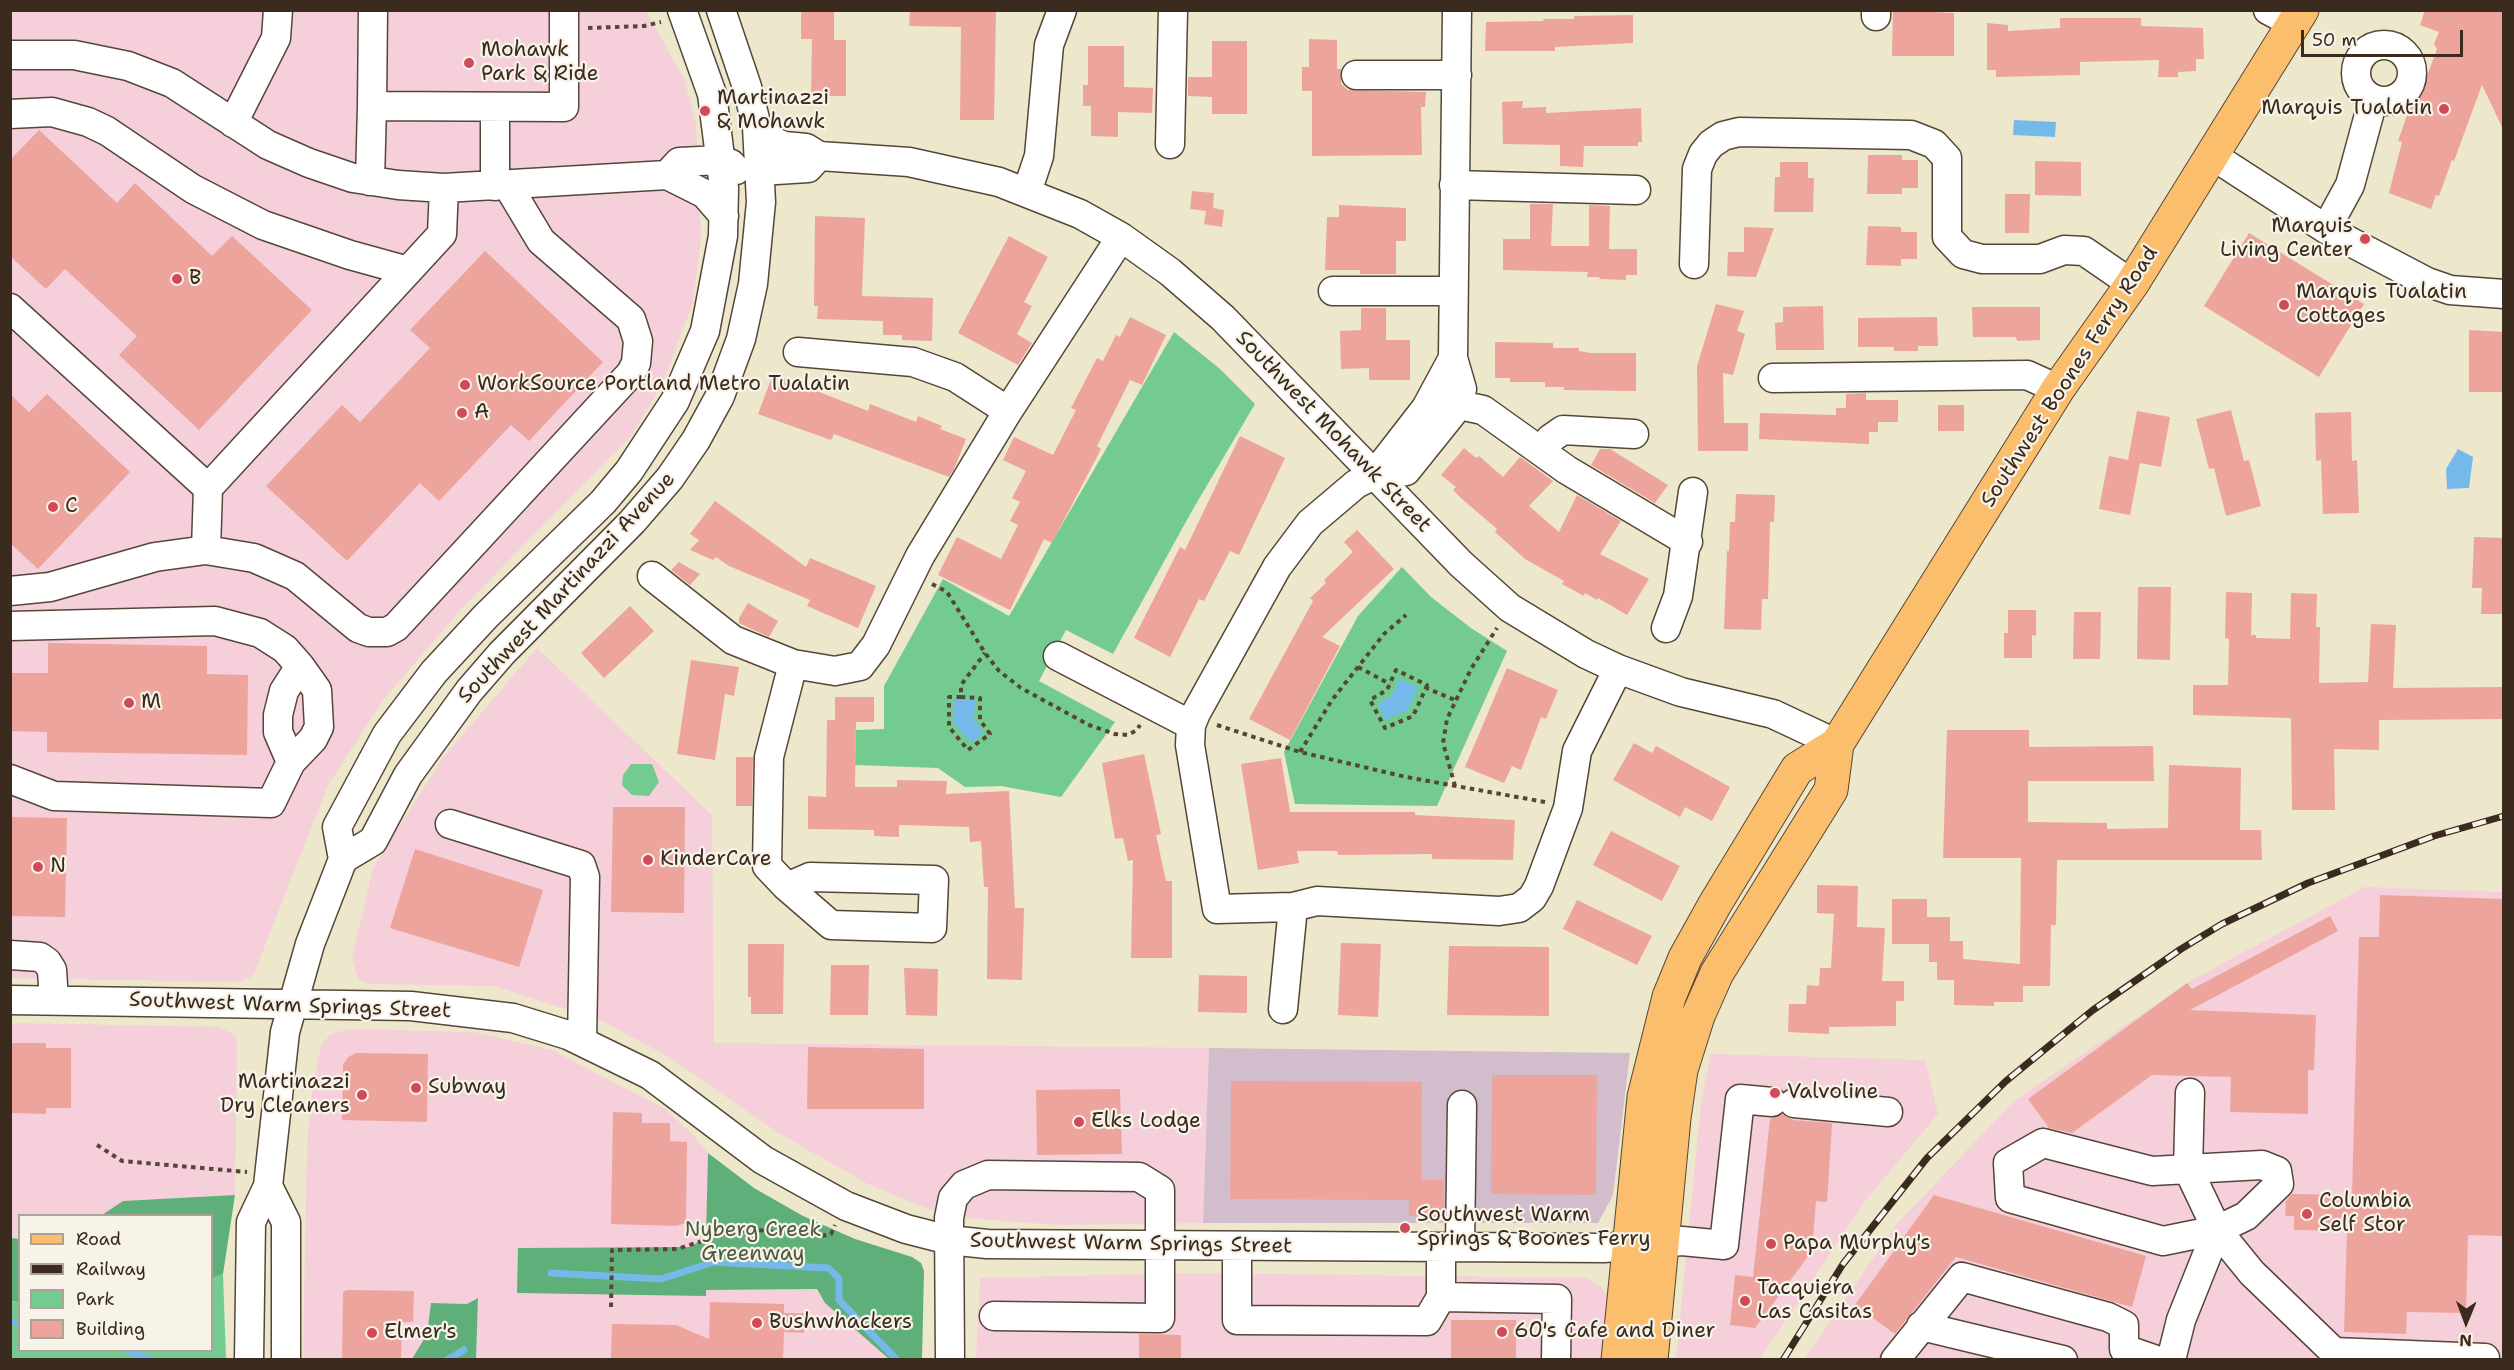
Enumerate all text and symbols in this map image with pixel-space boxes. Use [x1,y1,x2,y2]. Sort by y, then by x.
scale bar [2304,18,2466,56]
text: 50 m [2312,28,2357,52]
place label: Mohawk Park & Ride [481,38,599,88]
marker: Mohawk Park & Ride [462,56,476,70]
place label: Martinazzi & Mohawk [717,86,829,136]
place label: Marquis Tualatin [2261,96,2432,122]
marker: Marquis Tualatin [2437,102,2451,116]
marker: Martinazzi & Mohawk [698,104,712,118]
place label: Marquis Living Center [2220,214,2353,264]
marker: Marquis Living Center [2358,232,2372,246]
street label: Southwest Boones Ferry Road [1976,242,2164,512]
place label: B [189,266,201,292]
marker: B [170,272,184,286]
place label: Marquis Tualatin Cottages [2296,280,2467,330]
marker: Marquis Tualatin Cottages [2277,298,2291,312]
street label: Southwest Mohawk Street [1230,326,1436,538]
place label: WorkSource Portland Metro Tualatin [477,372,850,398]
marker: WorkSource Portland Metro Tualatin [458,378,472,392]
place label: A [474,400,489,426]
marker: A [455,406,469,420]
street label: Southwest Martinazzi Avenue [453,467,681,709]
place label: C [65,494,78,520]
marker: C [46,500,60,514]
place label: M [141,690,161,716]
marker: M [122,696,136,710]
place label: KinderCare [660,847,772,873]
marker: KinderCare [641,853,655,867]
place label: N [50,854,66,880]
marker: N [31,860,45,874]
street label: Southwest Warm Springs Street [128,988,452,1024]
place label: Martinazzi Dry Cleaners [220,1070,350,1120]
place label: Subway [428,1075,506,1101]
place label: Valvoline [1787,1080,1878,1106]
marker: Subway [409,1081,423,1095]
marker: Valvoline [1768,1086,1782,1100]
marker: Martinazzi Dry Cleaners [355,1088,369,1102]
place label: Elks Lodge [1091,1109,1201,1135]
marker: Elks Lodge [1072,1115,1086,1129]
place label: Columbia Self Stor [2319,1189,2411,1239]
place label: Southwest Warm Springs & Boones Ferry [1417,1203,1650,1253]
marker: Columbia Self Stor [2300,1207,2314,1221]
legend [18,1214,213,1352]
park label: Nyberg Creek Greenway [684,1218,822,1268]
marker: Southwest Warm Springs & Boones Ferry [1398,1221,1412,1235]
text: Road [76,1227,121,1251]
street label: Southwest Warm Springs Street [970,1229,1292,1259]
place label: Papa Murphy's [1783,1231,1931,1257]
marker: Papa Murphy's [1764,1237,1778,1251]
text: Railway [76,1257,146,1281]
place label: Tacquiera Las Casitas [1757,1276,1872,1326]
text: Park [76,1287,115,1311]
north arrow [2436,1292,2496,1352]
marker: Tacquiera Las Casitas [1738,1294,1752,1308]
place label: Bushwhackers [769,1310,912,1336]
marker: Bushwhackers [750,1316,764,1330]
text: Building [76,1317,145,1341]
place label: 60's Cafe and Diner [1514,1319,1716,1345]
place label: Elmer's [384,1320,457,1346]
marker: 60's Cafe and Diner [1495,1325,1509,1339]
marker: Elmer's [365,1326,379,1340]
text: N [2459,1330,2472,1351]

